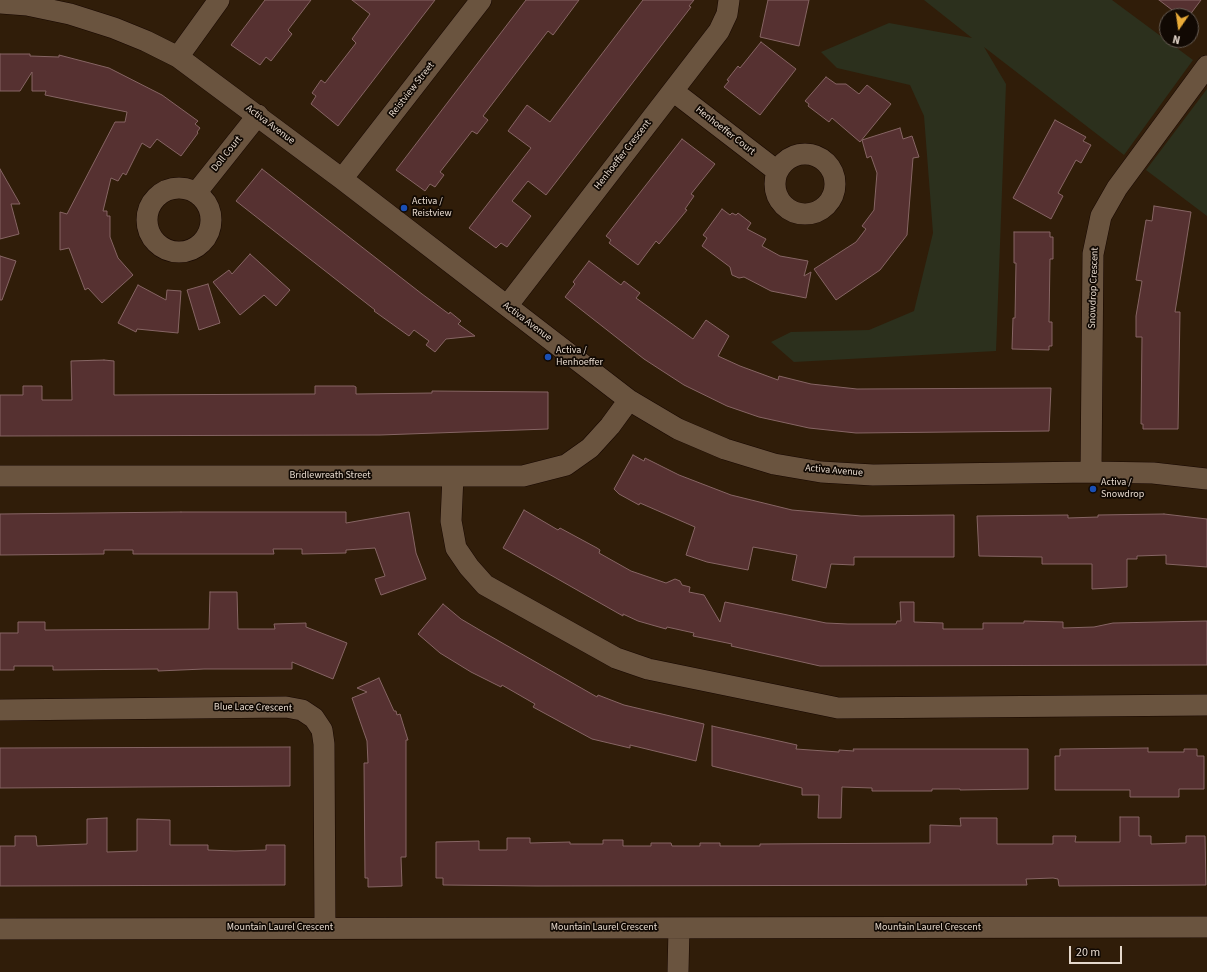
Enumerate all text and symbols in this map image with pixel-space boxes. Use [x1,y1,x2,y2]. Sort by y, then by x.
north arrow [1159,8,1199,48]
text: N [1171,31,1182,47]
street label: Reistview Street [387,60,437,120]
street label: Activa Avenue [243,103,297,147]
street label: Henhoeffer Court [693,104,757,158]
street label: Henhoeffer Crescent [592,118,654,192]
street label: Doll Court [209,134,245,174]
place label: Activa / Reistview [412,196,452,220]
marker: Activa / Reistview [399,203,409,213]
street label: Snowdrop Crescent [1087,247,1101,329]
street label: Activa Avenue [500,300,554,344]
place label: Activa / Henhoeffer [556,345,603,368]
marker: Activa / Henhoeffer [543,352,553,362]
street label: Activa Avenue [805,462,863,480]
street label: Bridlewreath Street [289,470,371,482]
place label: Activa / Snowdrop [1101,477,1144,500]
marker: Activa / Snowdrop [1088,484,1098,494]
street label: Blue Lace Crescent [214,701,292,715]
street label: Mountain Laurel Crescent [227,922,333,934]
street label: Mountain Laurel Crescent [551,922,657,934]
street label: Mountain Laurel Crescent [875,922,981,934]
scale bar [1071,938,1124,964]
text: 20 m [1076,944,1100,961]

